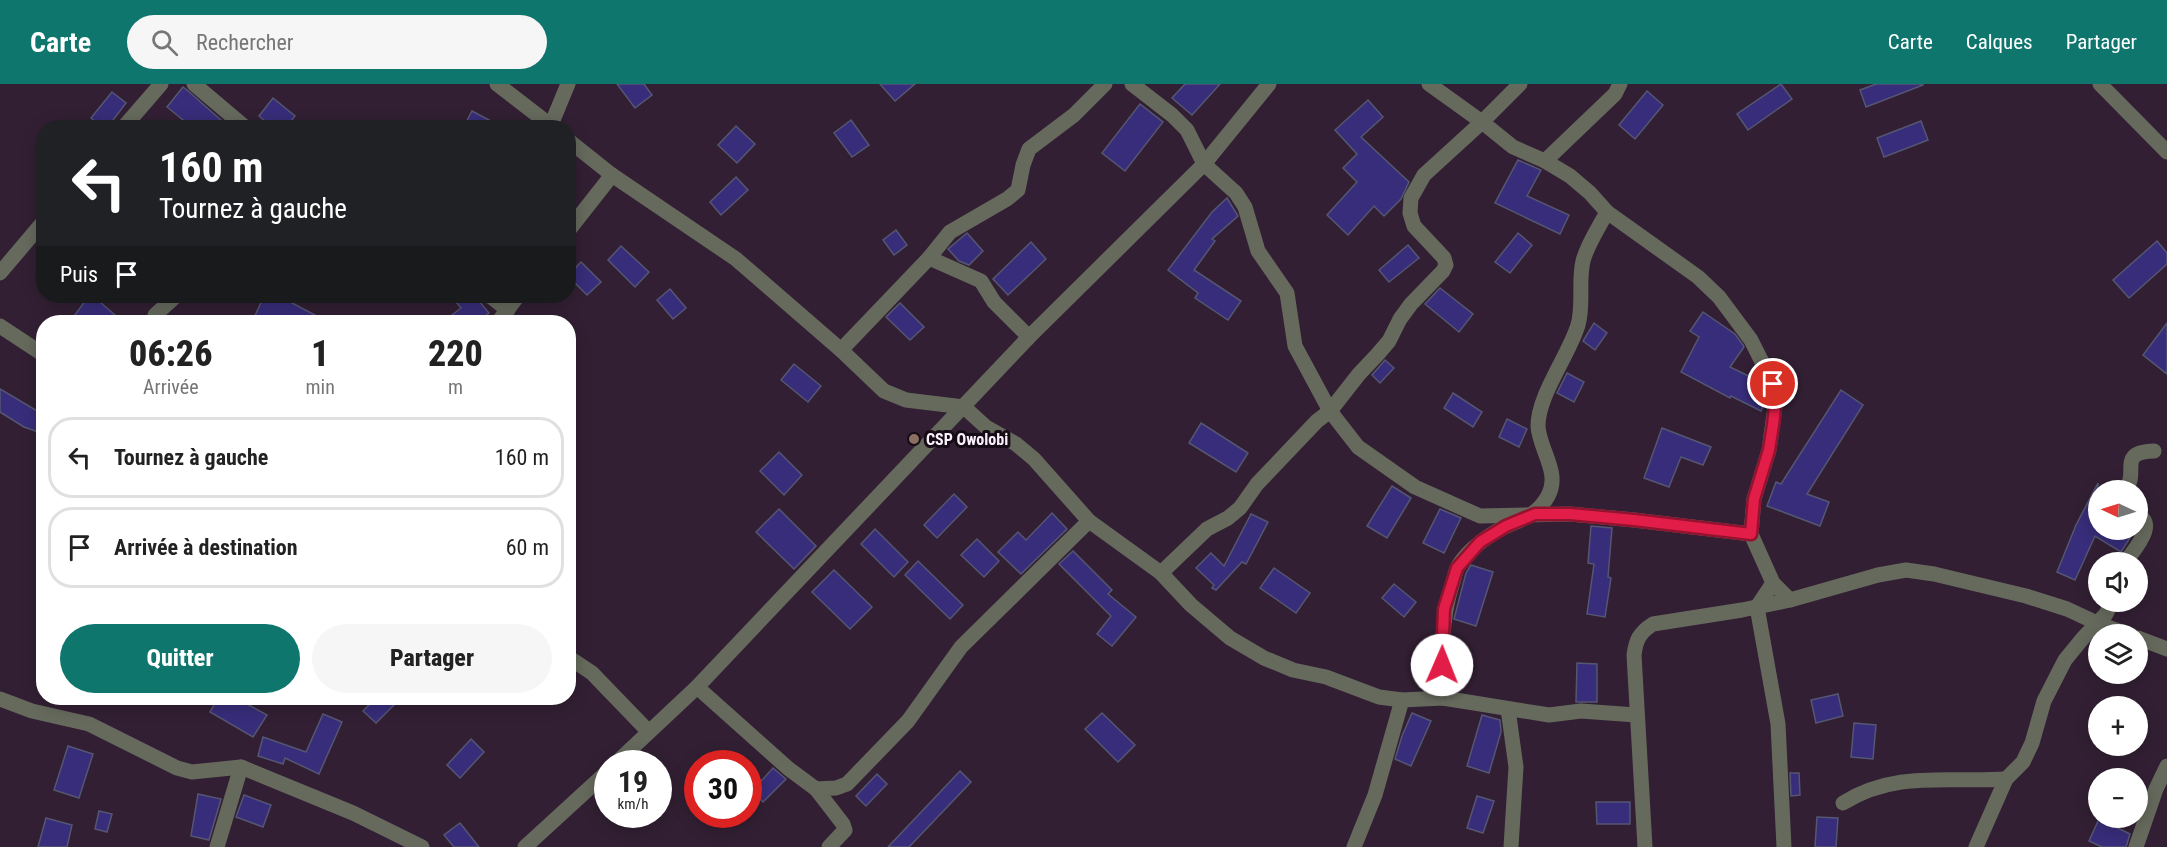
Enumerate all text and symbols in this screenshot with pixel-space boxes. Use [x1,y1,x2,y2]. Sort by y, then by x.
search box [127,15,547,69]
text: Carte [30,26,91,59]
icon: search [148,26,181,59]
text: Rechercher [196,30,293,55]
text: Carte [1888,30,1933,54]
text: Calques [1966,30,2033,54]
text: Partager [2066,30,2137,54]
text: 160 m [159,143,264,192]
icon: left [60,144,138,222]
text: Tournez à gauche [159,193,347,225]
icon: arrive [110,258,143,291]
text: Puis [60,262,98,287]
text: 06:26 [129,333,212,375]
text: 1 [311,333,329,375]
text: 220 [428,333,483,375]
pin [1747,358,1798,409]
icon: arrive [1756,367,1789,400]
text: Arrivée [143,375,199,399]
text: min [306,375,335,399]
text: m [448,375,463,399]
place label: CSP Owolobi [926,430,1008,449]
marker: CSP Owolobi [907,432,921,446]
icon: left [63,441,96,474]
text: Tournez à gauche [114,445,268,470]
text: 160 m [495,445,549,470]
north arrow [2088,480,2148,540]
map controls [2088,480,2148,828]
icon: arrive [63,531,96,564]
text: Arrivée à destination [114,535,298,560]
text: 60 m [506,535,549,560]
button: sound [2088,552,2148,612]
button: Quitter [60,624,300,693]
button: Partager [312,624,552,693]
button: layers [2088,624,2148,684]
position arrow [1410,633,1474,697]
button: + [2088,696,2148,756]
speed limit sign: 30 [684,750,762,828]
text: 19 [618,764,648,799]
button: − [2088,768,2148,828]
text: km/h [618,795,648,813]

